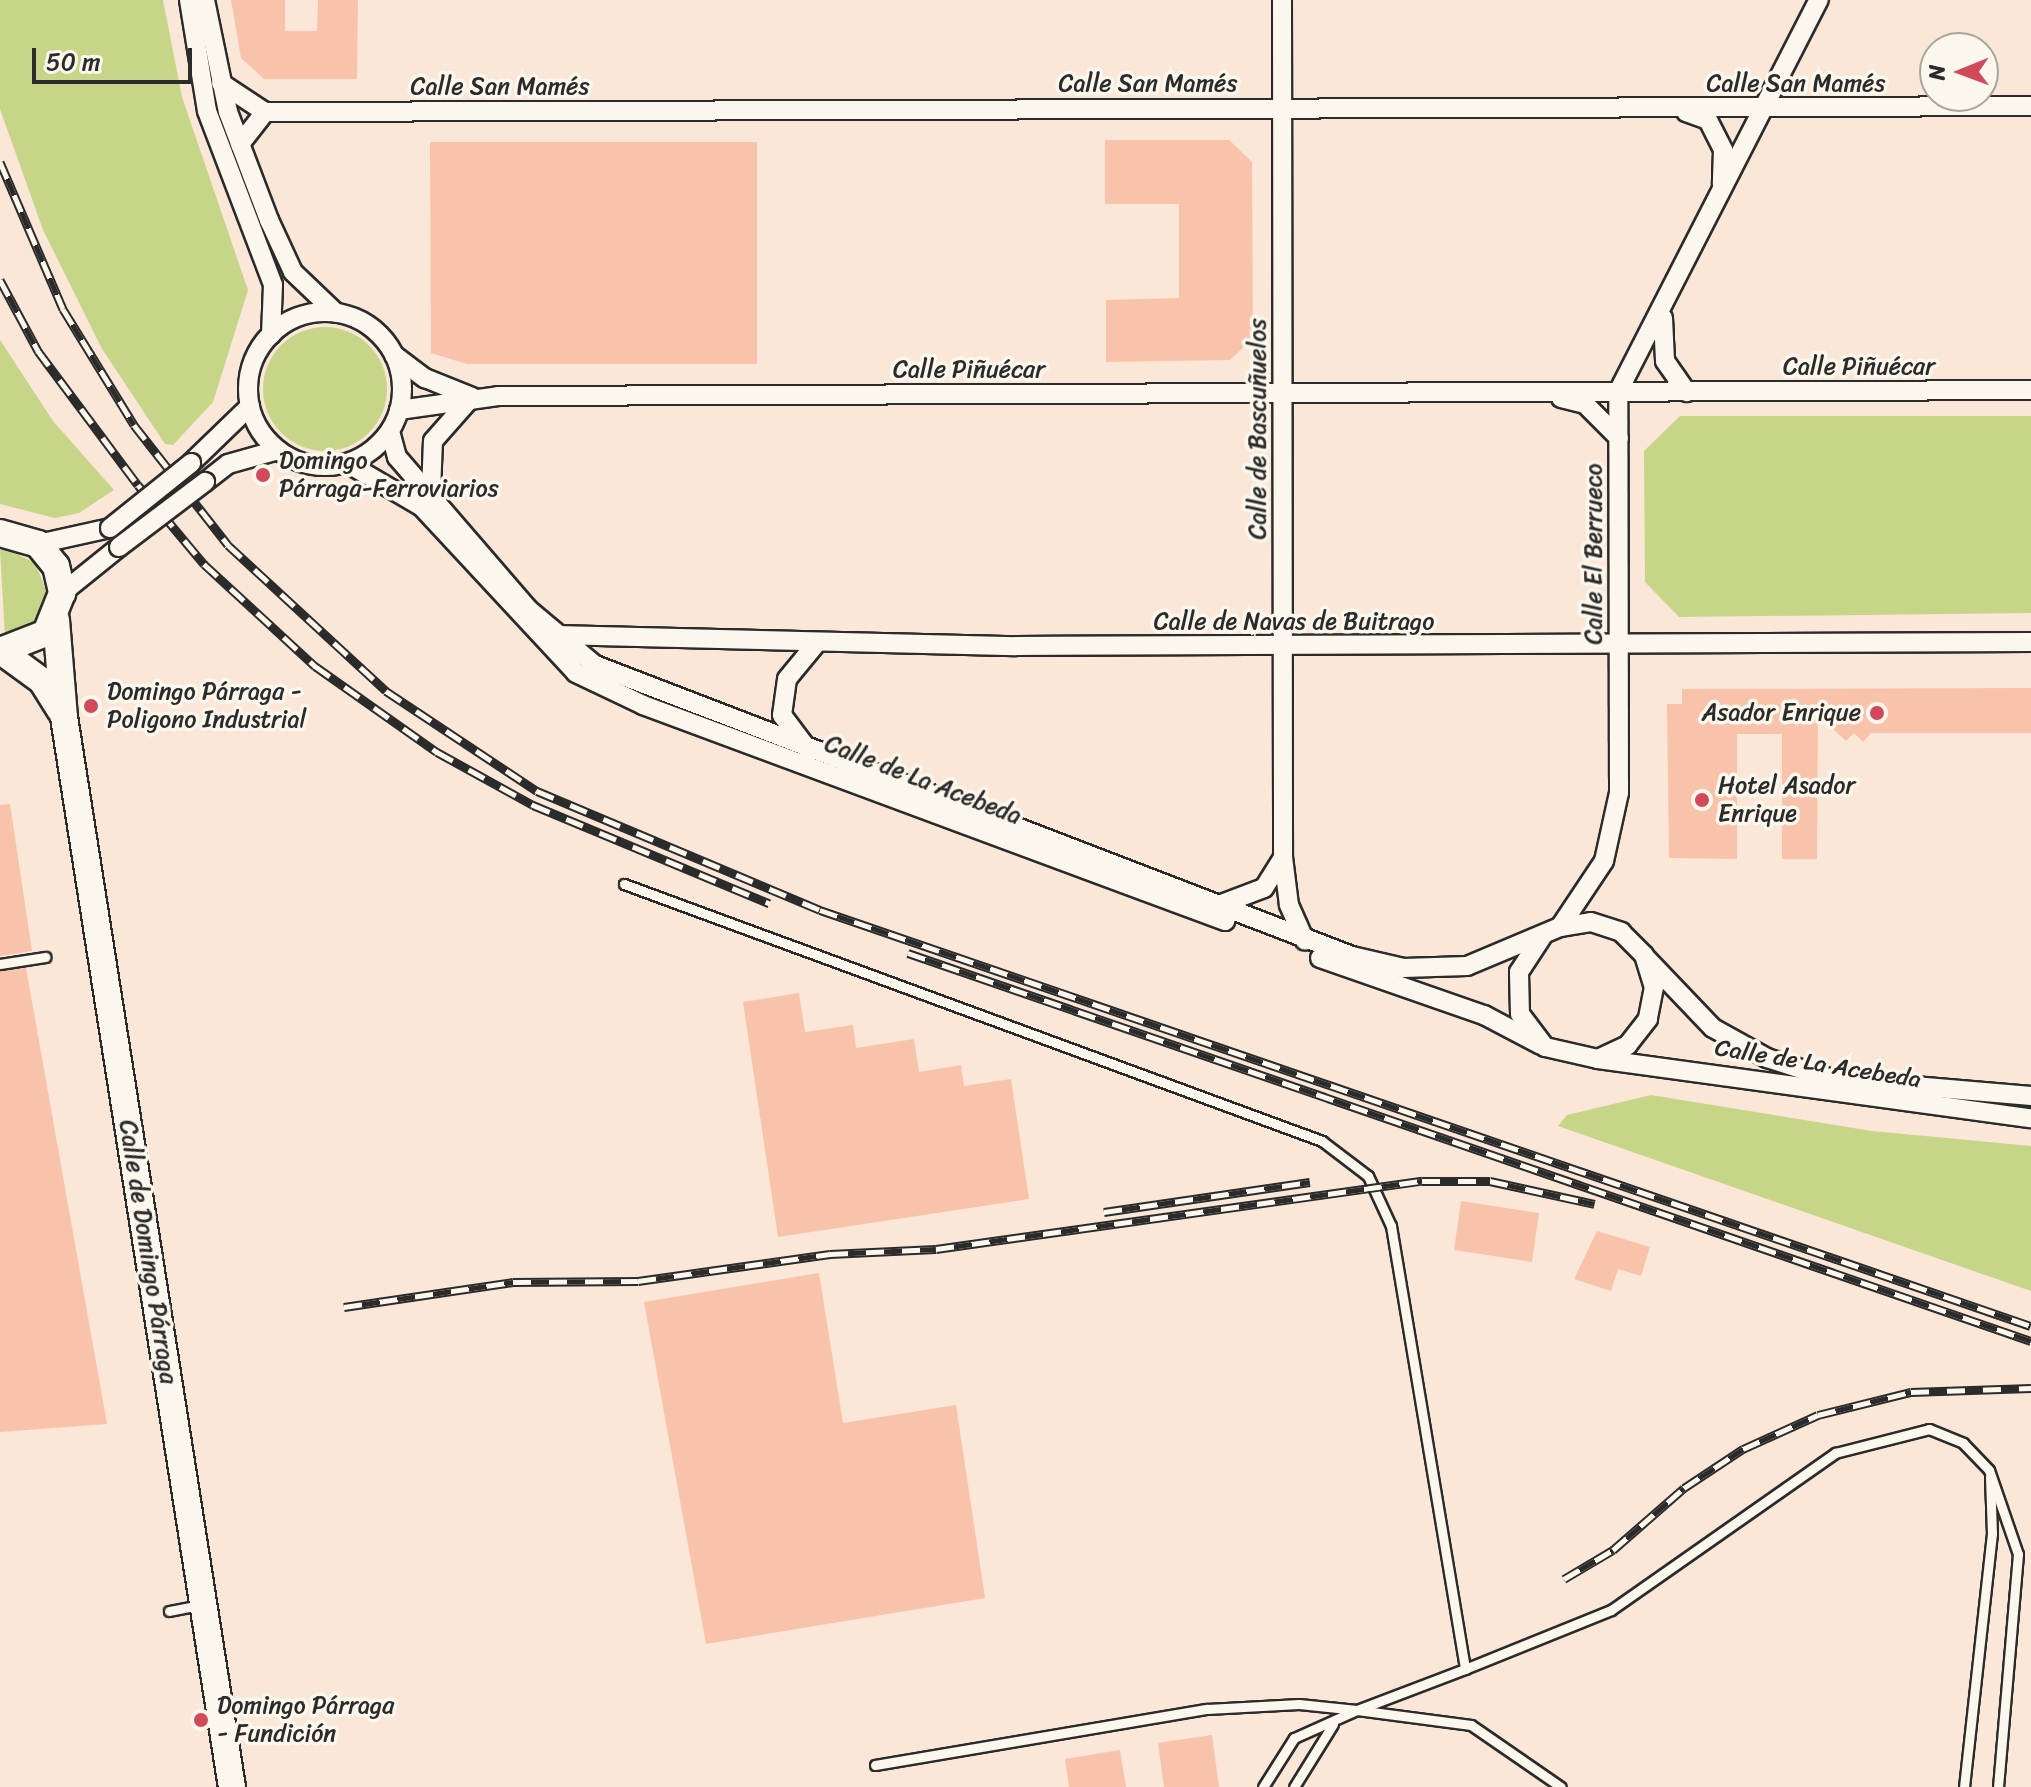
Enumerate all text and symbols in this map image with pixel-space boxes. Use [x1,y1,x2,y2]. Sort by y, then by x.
scale bar [36,32,196,82]
north arrow [1919,32,1999,112]
text: 50 m [46,41,101,83]
text: N [1917,64,1956,80]
street label: Calle San Mamés [1058,70,1238,98]
street label: Calle San Mamés [1706,70,1886,98]
street label: Calle San Mamés [410,73,590,101]
street label: Calle de Bascuñuelos [1244,318,1272,540]
street label: Calle Piñuécar [1783,353,1935,381]
street label: Calle Piñuécar [893,356,1045,384]
place label: Domingo Párraga-Ferroviarios [279,447,499,503]
street label: Calle El Berrueco [1580,463,1608,645]
marker: Domingo Párraga-Ferroviarios [254,466,272,484]
street label: Calle de Navas de Buitrago [1153,608,1435,636]
place label: Domingo Párraga - Poligono Industrial [107,678,306,734]
marker: Domingo Párraga - Poligono Industrial [82,697,100,715]
place label: Asador Enrique [1702,699,1861,727]
marker: Asador Enrique [1868,704,1886,722]
street label: Calle de La Acebeda [820,729,1026,831]
place label: Hotel Asador Enrique [1718,772,1857,828]
marker: Hotel Asador Enrique [1693,791,1711,809]
street label: Calle de La Acebeda [1712,1033,1924,1095]
street label: Calle de Domingo Párraga [113,1117,183,1387]
place label: Domingo Párraga - Fundición [217,1692,394,1748]
marker: Domingo Párraga - Fundición [192,1711,210,1729]

